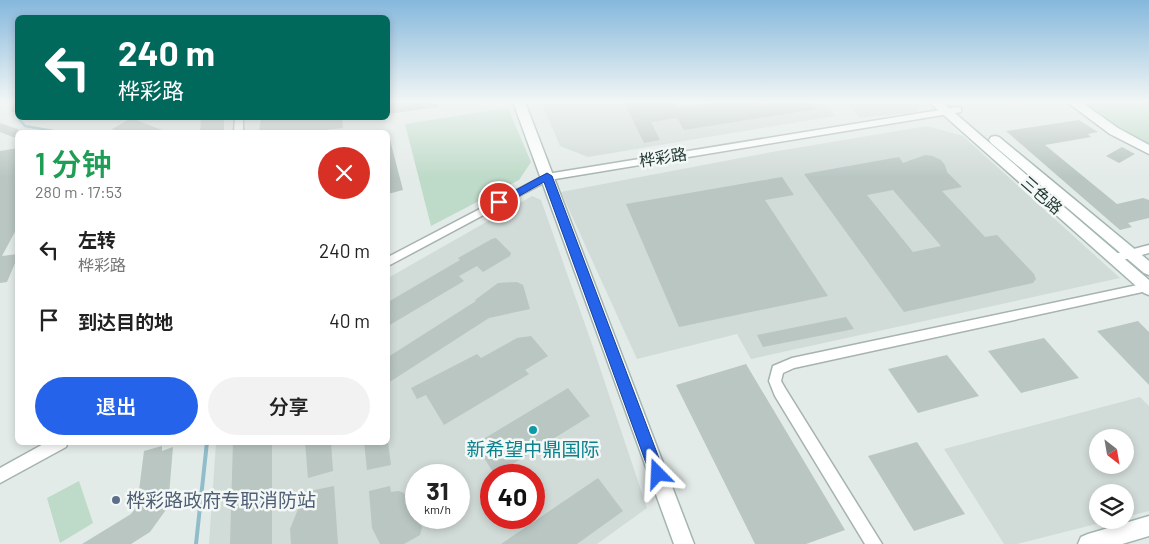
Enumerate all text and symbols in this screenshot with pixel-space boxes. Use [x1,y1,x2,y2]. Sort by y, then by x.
text: 240 m [118,31,215,73]
icon: left [35,35,100,100]
text: 桦彩路 [118,77,184,103]
street label: 桦彩路 [638,143,688,170]
text: 1 分钟 [35,145,112,181]
button: close [318,147,370,199]
street label: 三色路 [1018,172,1067,218]
pin [478,181,520,223]
text: 280 m · 17:53 [35,182,122,201]
icon: arrive [485,188,513,216]
text: 左转 [78,228,116,251]
icon: left [35,236,63,264]
text: 240 m [319,239,370,262]
text: 桦彩路 [78,255,126,274]
icon: arrive [35,306,63,334]
text: 40 m [329,309,370,332]
text: 到达目的地 [78,310,173,333]
button: 退出 [35,377,198,435]
button: 分享 [208,377,370,435]
marker: 新希望中鼎国际 [527,424,539,436]
north arrow [1089,429,1134,474]
map controls [1089,429,1134,529]
place label: 新希望中鼎国际 [466,437,600,460]
position arrow [631,447,683,499]
speed limit sign: 40 [480,464,545,529]
text: 31 [426,475,449,505]
button: layers [1089,484,1134,529]
place label: 桦彩路政府专职消防站 [126,488,316,511]
marker: 桦彩路政府专职消防站 [110,494,122,506]
text: km/h [424,502,451,516]

